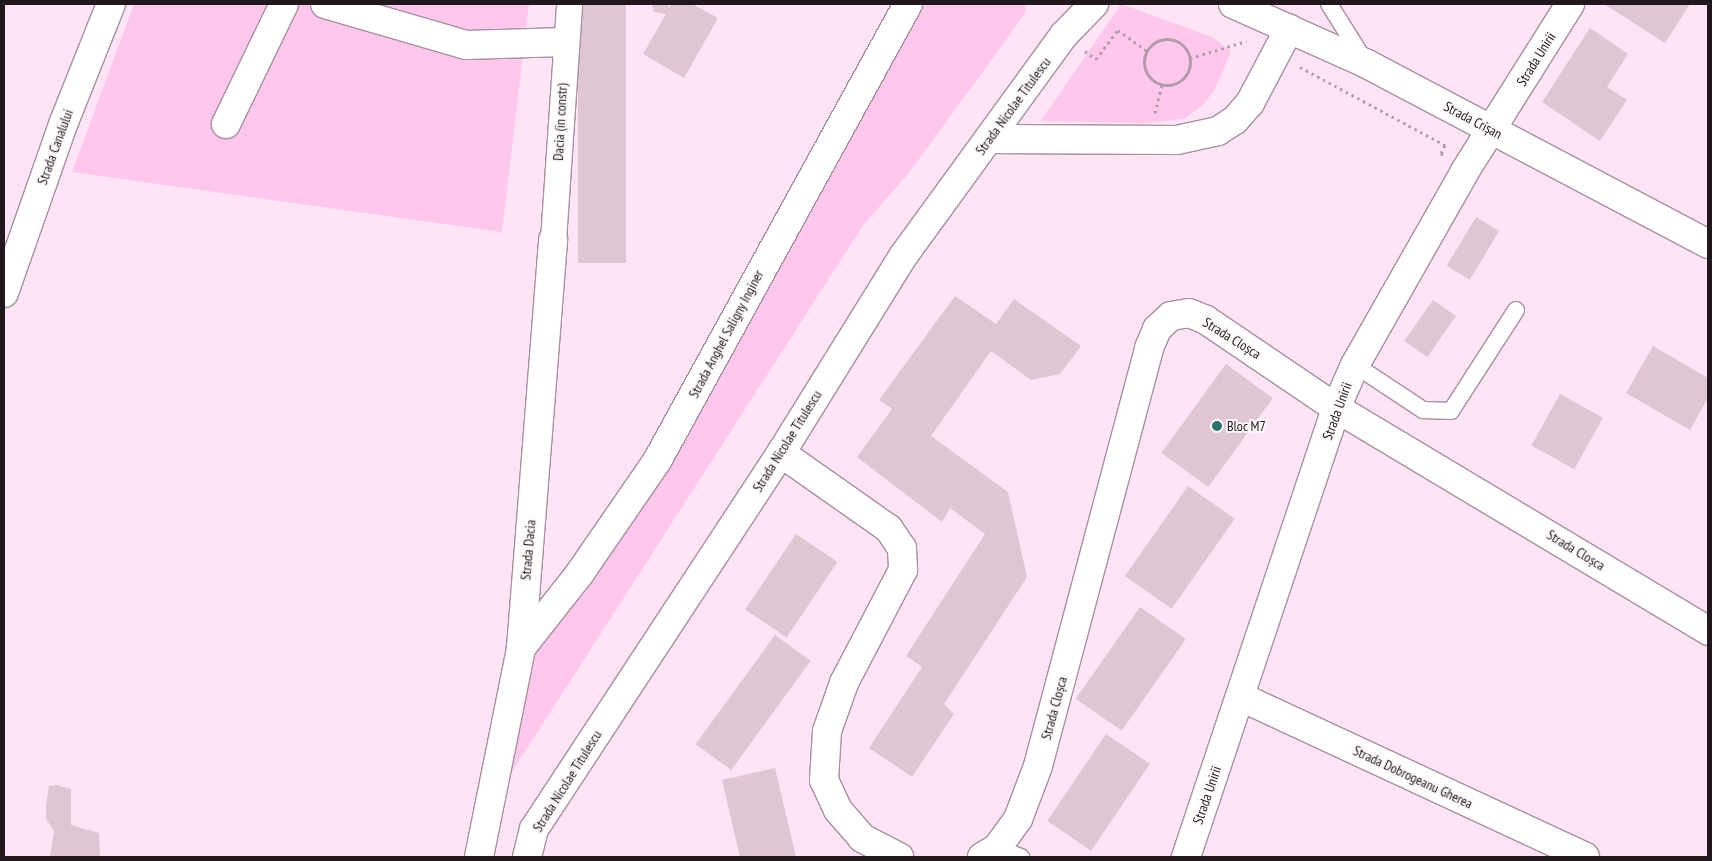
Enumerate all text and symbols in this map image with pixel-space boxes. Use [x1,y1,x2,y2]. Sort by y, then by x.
street label: Strada Unirii [1513,29,1559,89]
street label: Strada Nicolae Titulescu [972,54,1054,158]
street label: Dacia (in constr) [550,83,570,161]
street label: Strada Crișan [1441,98,1505,142]
street label: Strada Canalului [34,107,76,187]
street label: Strada Anghel Saligny Inginer [685,267,767,401]
street label: Strada Cloșca [1200,314,1264,362]
street label: Strada Unirii [1319,380,1355,442]
street label: Strada Nicolae Titulescu [749,387,825,495]
place label: Bloc M7 [1227,418,1266,434]
marker: Bloc M7 [1211,420,1223,432]
street label: Strada Dacia [517,519,539,581]
street label: Strada Cloșca [1544,526,1608,574]
street label: Strada Cloșca [1037,674,1071,742]
street label: Strada Nicolae Titulescu [529,727,605,835]
street label: Strada Dobrogeanu Gherea [1351,742,1475,812]
street label: Strada Unirii [1189,764,1225,826]

